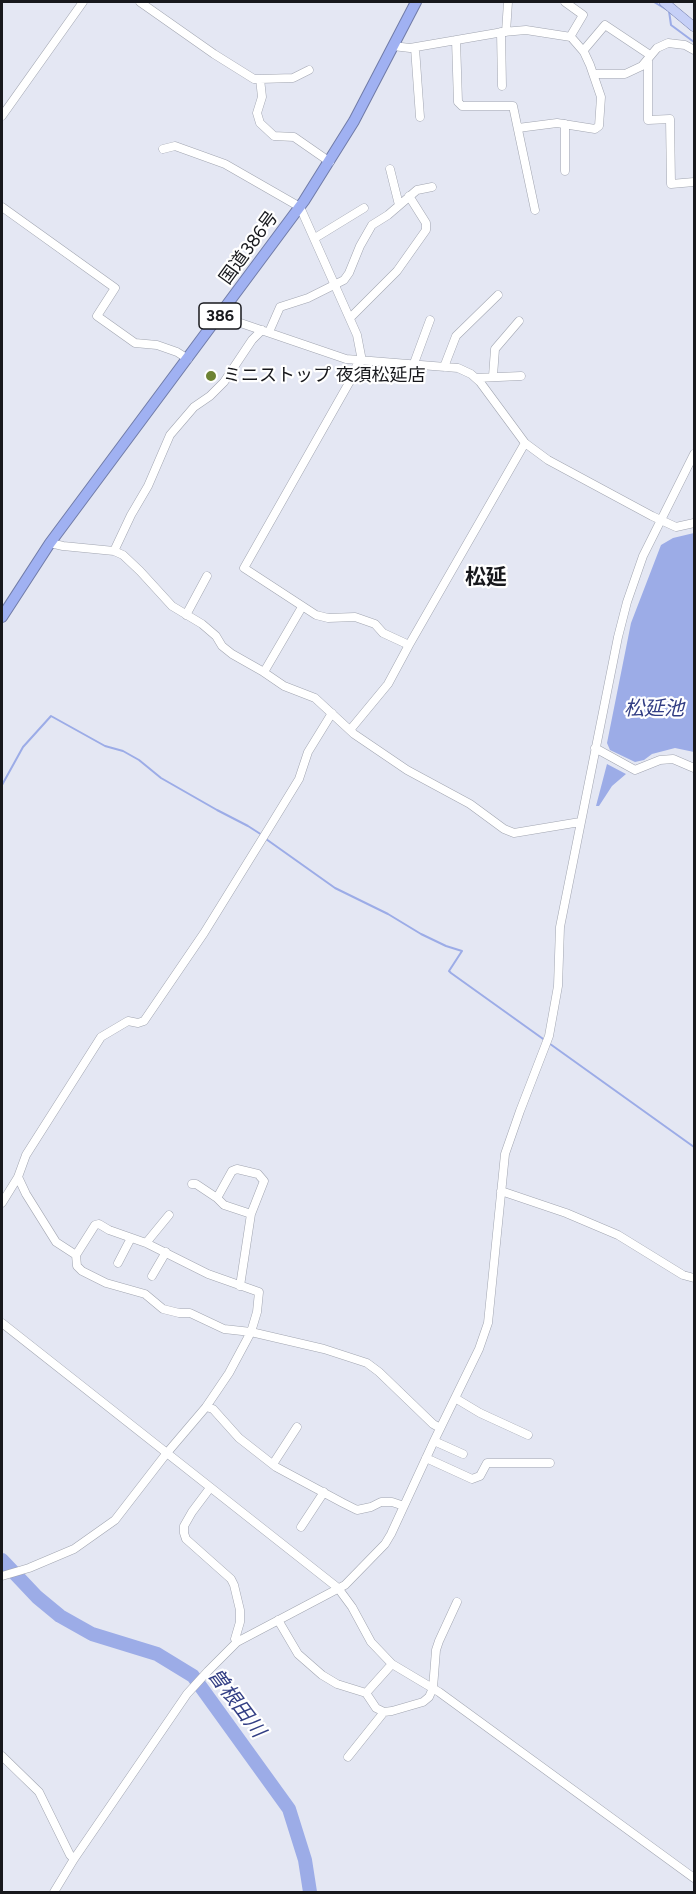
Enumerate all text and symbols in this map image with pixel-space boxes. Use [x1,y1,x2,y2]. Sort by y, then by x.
street label: 国道386号 [215,207,283,289]
road number: 386 [199,303,241,329]
place label: ミニストップ 夜須松延店 [223,365,425,387]
marker: ミニストップ 夜須松延店 [204,369,218,383]
district label: 松延 [465,565,507,591]
water label: 松延池 [624,697,684,721]
water label: 曽根田川 [202,1664,270,1742]

